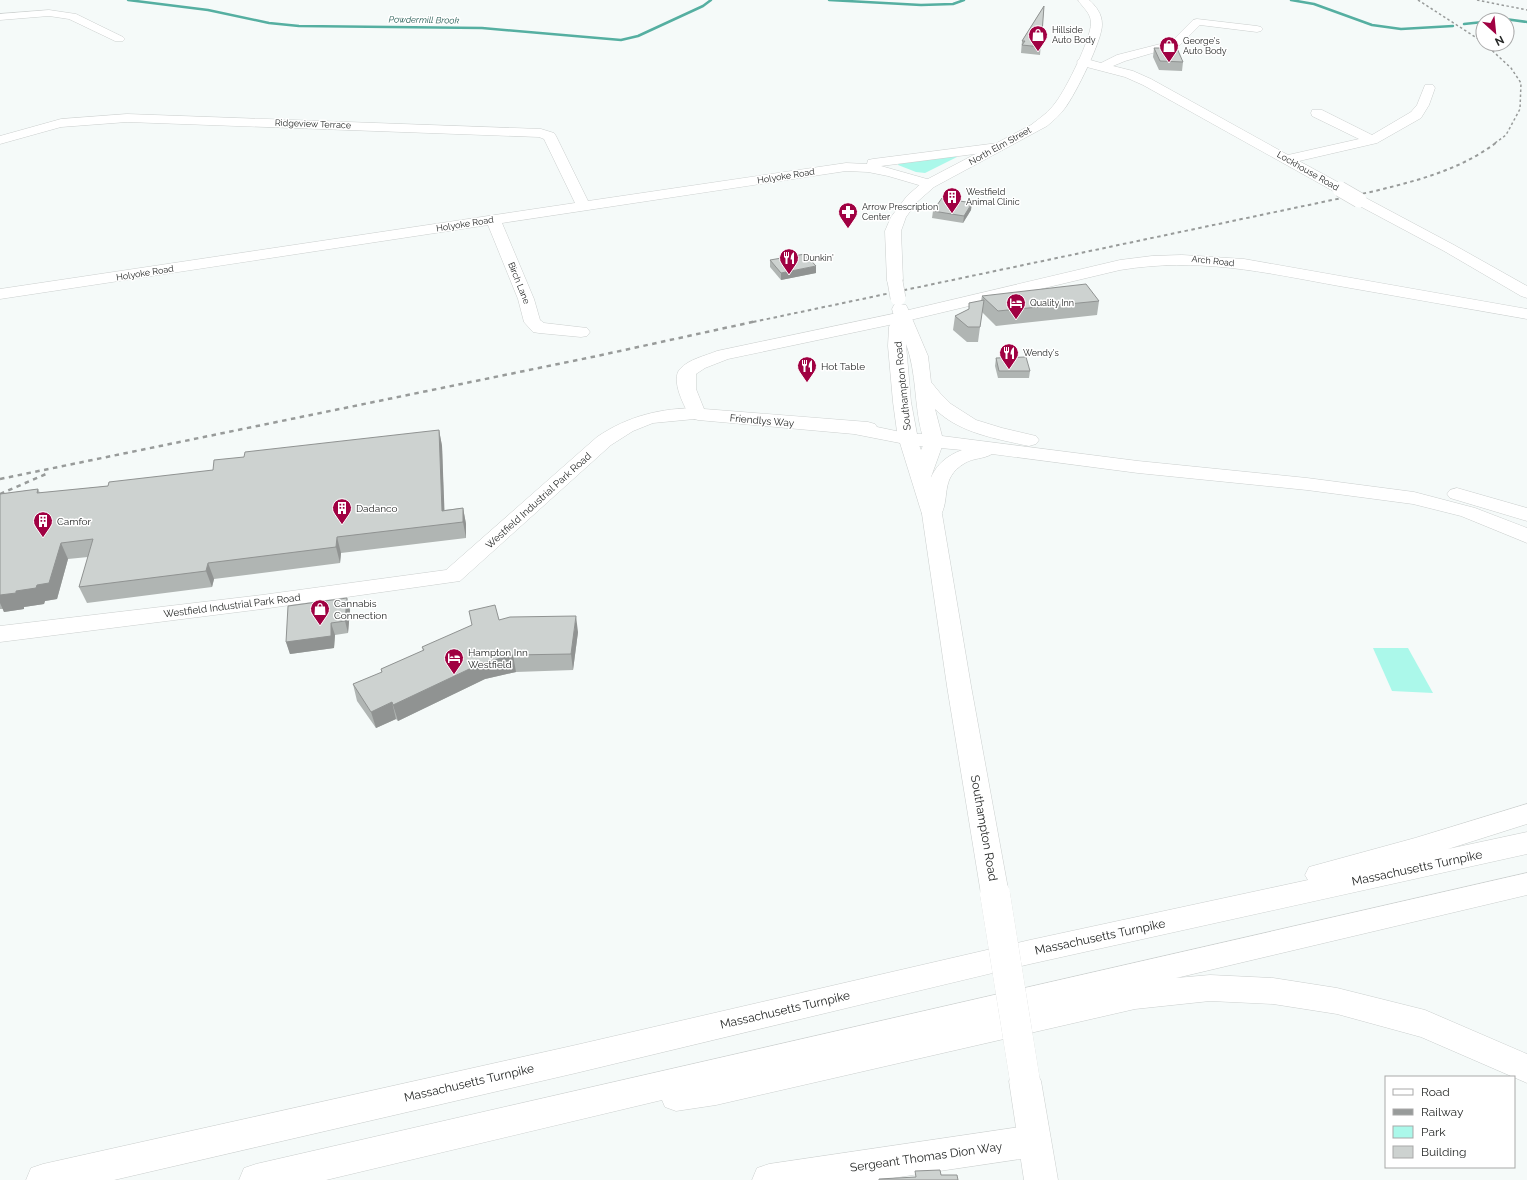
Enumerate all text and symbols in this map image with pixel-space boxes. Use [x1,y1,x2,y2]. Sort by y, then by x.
north arrow [1475,12,1515,52]
water label: Powdermill Brook [389,14,460,26]
shop icon: Hillside Auto Body [1027,24,1049,52]
place label: Hillside Auto Body [1052,25,1096,45]
text: N [1493,33,1506,48]
shop icon: George's Auto Body [1158,35,1180,63]
place label: George's Auto Body [1183,36,1227,56]
street label: Ridgeview Terrace [275,118,352,130]
street label: North Elm Street [967,125,1033,167]
street label: Lockhouse Road [1275,149,1341,193]
street label: Holyoke Road [757,166,816,185]
building icon: Westfield Animal Clinic [941,186,963,214]
place label: Westfield Animal Clinic [966,187,1020,207]
pharmacy icon: Arrow Prescription Center [837,201,859,229]
place label: Arrow Prescription Center [862,202,938,222]
street label: Holyoke Road [436,214,495,233]
restaurant icon: Dunkin' [778,247,800,275]
place label: Dunkin' [803,253,834,263]
street label: Arch Road [1191,254,1235,268]
street label: Birch Lane [506,261,532,306]
street label: Holyoke Road [116,263,175,282]
hotel icon: Quality Inn [1005,292,1027,320]
place label: Quality Inn [1030,298,1074,308]
street label: Southampton Road [892,341,913,431]
restaurant icon: Wendy's [998,342,1020,370]
place label: Wendy's [1023,348,1060,358]
restaurant icon: Hot Table [796,355,818,383]
place label: Hot Table [821,361,865,372]
street label: Friendlys Way [729,412,795,429]
street label: Westfield Industrial Park Road [483,450,593,551]
building icon: Dadanco [331,497,353,525]
place label: Dadanco [356,503,398,514]
building icon: Camfor [32,510,54,538]
place label: Camfor [57,516,92,527]
street label: Westfield Industrial Park Road [163,592,301,619]
shop icon: Cannabis Connection [309,598,331,626]
place label: Cannabis Connection [334,598,387,621]
hotel icon: Hampton Inn Westfield [443,647,465,675]
place label: Hampton Inn Westfield [468,647,528,670]
street label: Southampton Road [968,774,1000,882]
street label: Massachusetts Turnpike [1351,847,1483,889]
street label: Massachusetts Turnpike [1034,916,1166,958]
street label: Massachusetts Turnpike [719,988,851,1032]
street label: Massachusetts Turnpike [403,1061,535,1105]
legend [1385,1076,1515,1168]
text: Road [1421,1085,1450,1099]
text: Railway [1421,1105,1464,1119]
text: Park [1421,1125,1446,1139]
street label: Sergeant Thomas Dion Way [849,1139,1004,1175]
text: Building [1421,1145,1467,1159]

